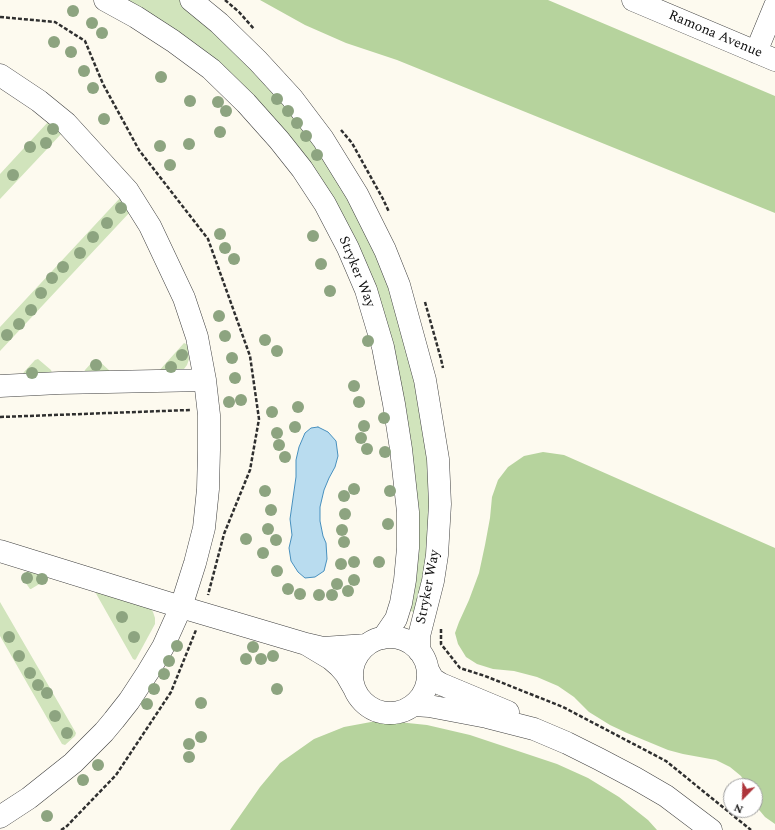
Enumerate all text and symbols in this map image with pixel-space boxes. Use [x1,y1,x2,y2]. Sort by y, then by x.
street label: Ramona Avenue [665,8,765,62]
street label: Stryker Way [334,234,378,310]
street label: Stryker Way [414,548,444,626]
north arrow [723,778,763,818]
text: N [731,799,746,818]

